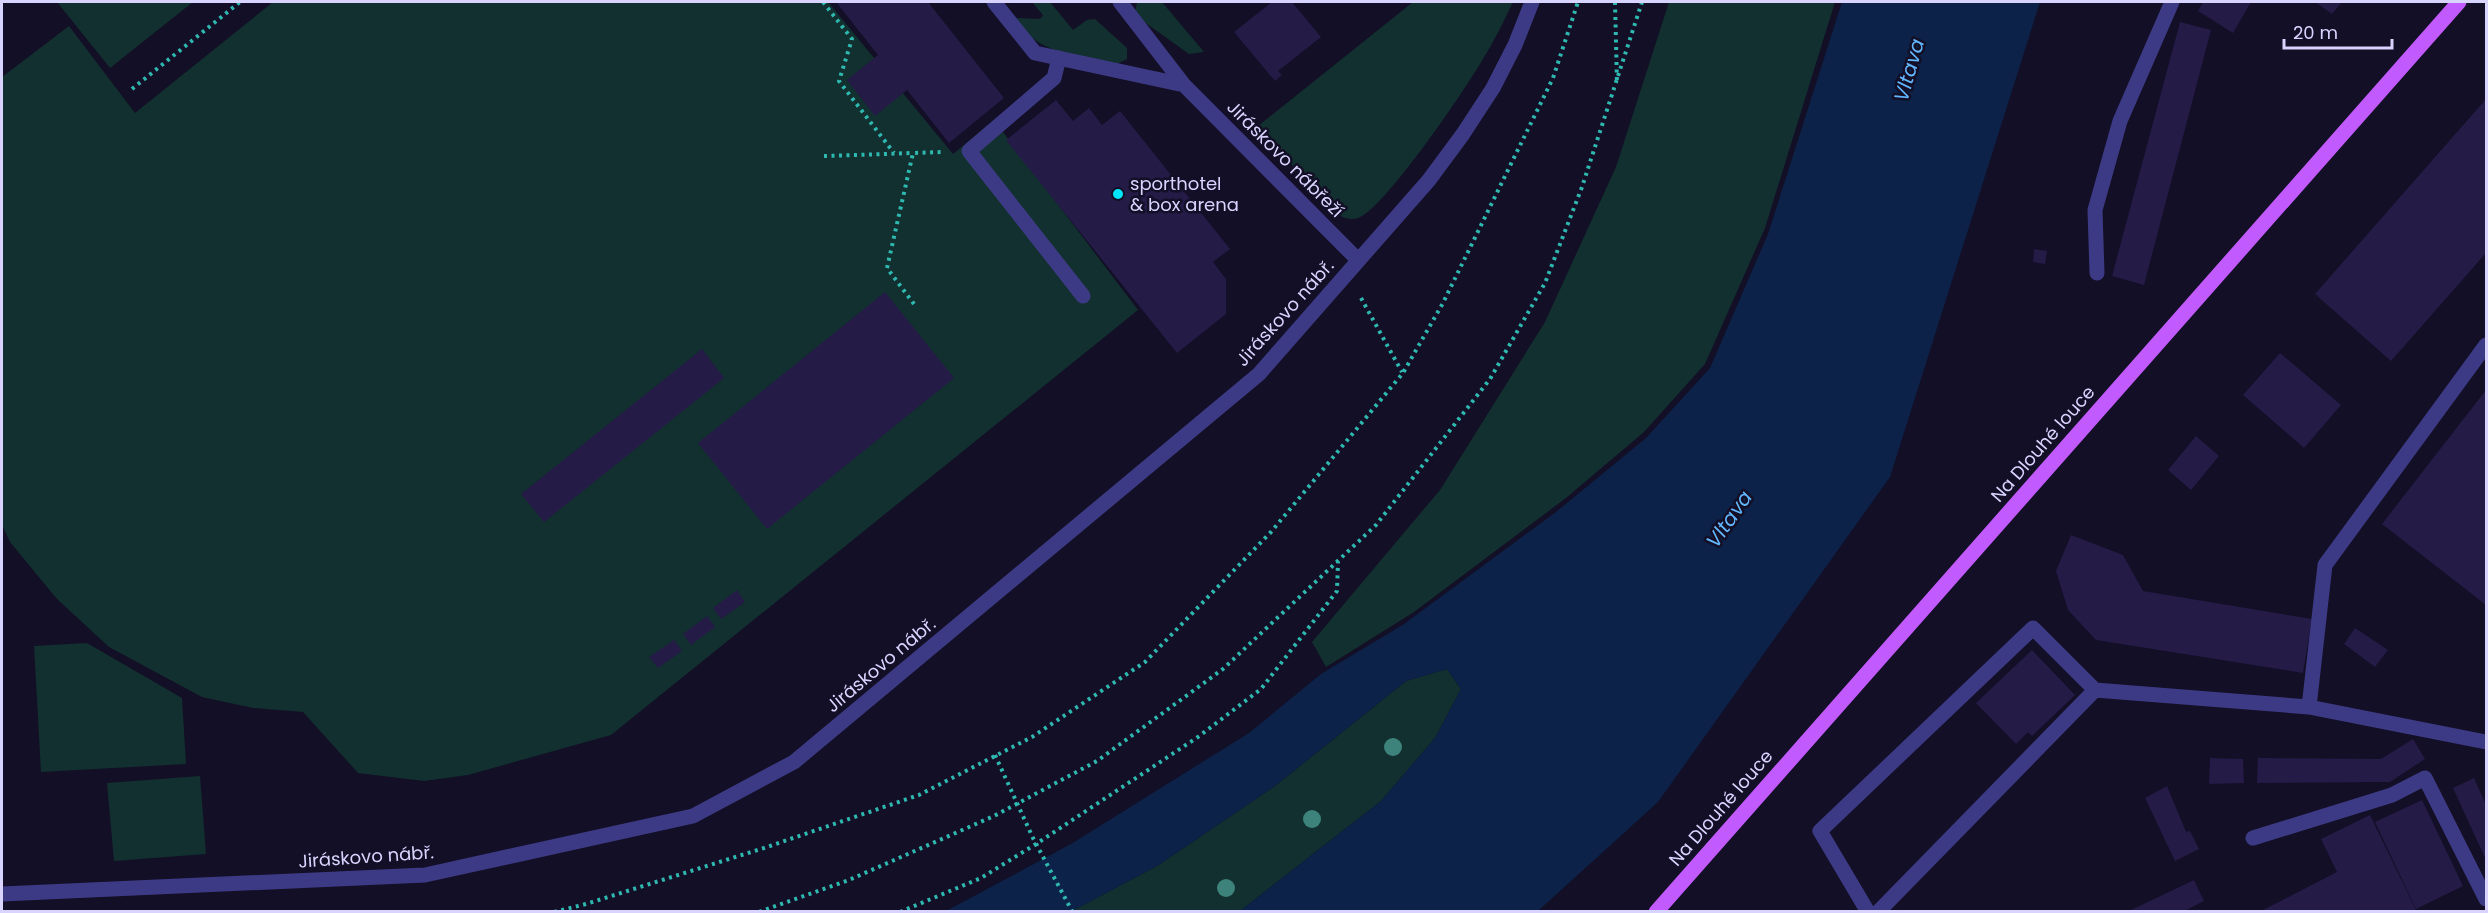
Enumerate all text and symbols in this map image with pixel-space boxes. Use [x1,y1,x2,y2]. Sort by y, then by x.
scale bar [2284,12,2392,50]
text: 20 m [2293,20,2338,45]
water label: Vltava [1887,35,1931,105]
street label: Jiráskovo nábřeží [1221,95,1349,223]
place label: sporthotel & box arena [1130,171,1239,217]
marker: sporthotel & box arena [1111,187,1125,201]
street label: Jiráskovo nábř. [1230,254,1339,371]
street label: Na Dlouhé louce [1985,380,2100,507]
water label: Vltava [1699,485,1759,553]
street label: Jiráskovo nábř. [821,611,941,718]
street label: Na Dlouhé louce [1663,744,1778,871]
street label: Jiráskovo nábř. [297,839,435,874]

